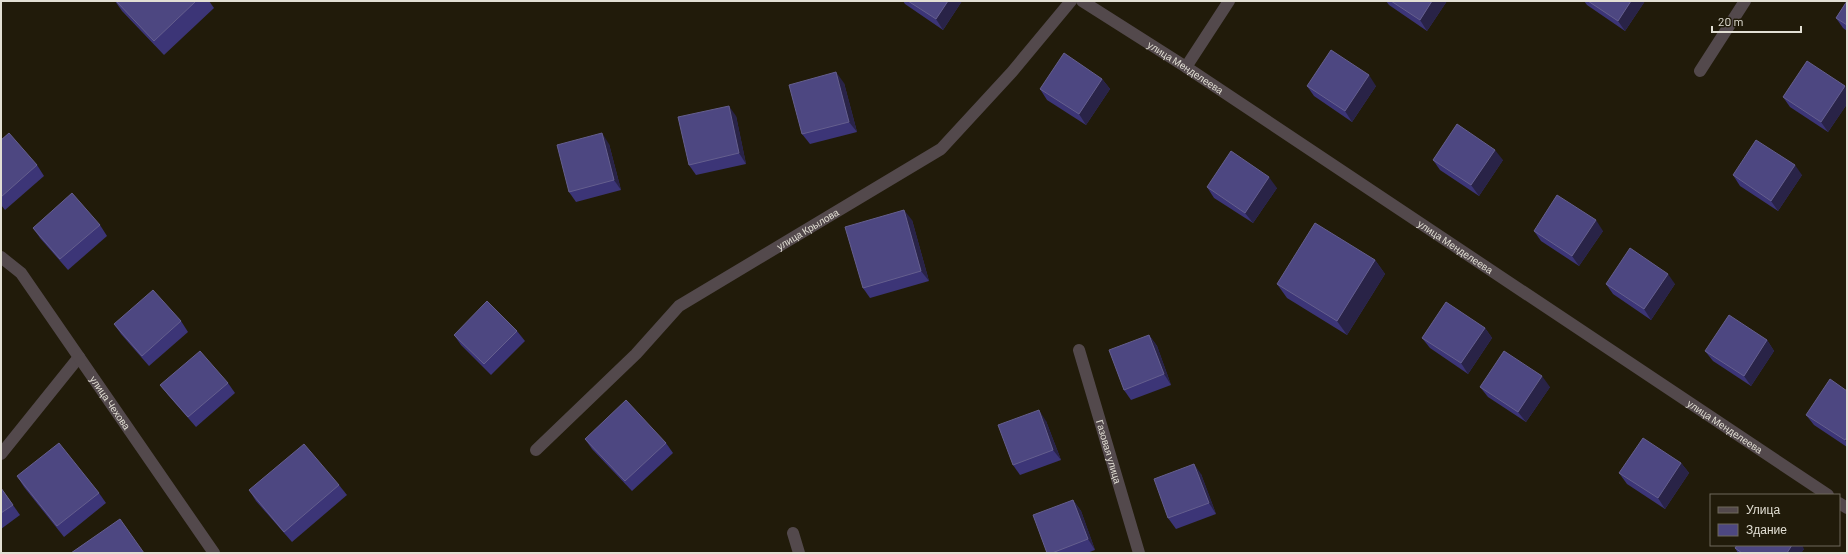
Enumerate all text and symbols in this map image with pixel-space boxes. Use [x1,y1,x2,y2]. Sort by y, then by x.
scale bar [1712,8,1801,34]
text: 20 m [1718,14,1744,28]
street label: улица Менделеева [1146,38,1226,97]
street label: улица Крылова [774,205,841,252]
street label: улица Менделеева [1416,217,1496,276]
street label: улица Чехова [88,373,133,432]
street label: улица Менделеева [1685,397,1765,456]
street label: Газовая улица [1094,418,1124,485]
legend [1710,494,1840,546]
text: Улица [1746,502,1780,517]
text: Здание [1746,522,1787,537]

